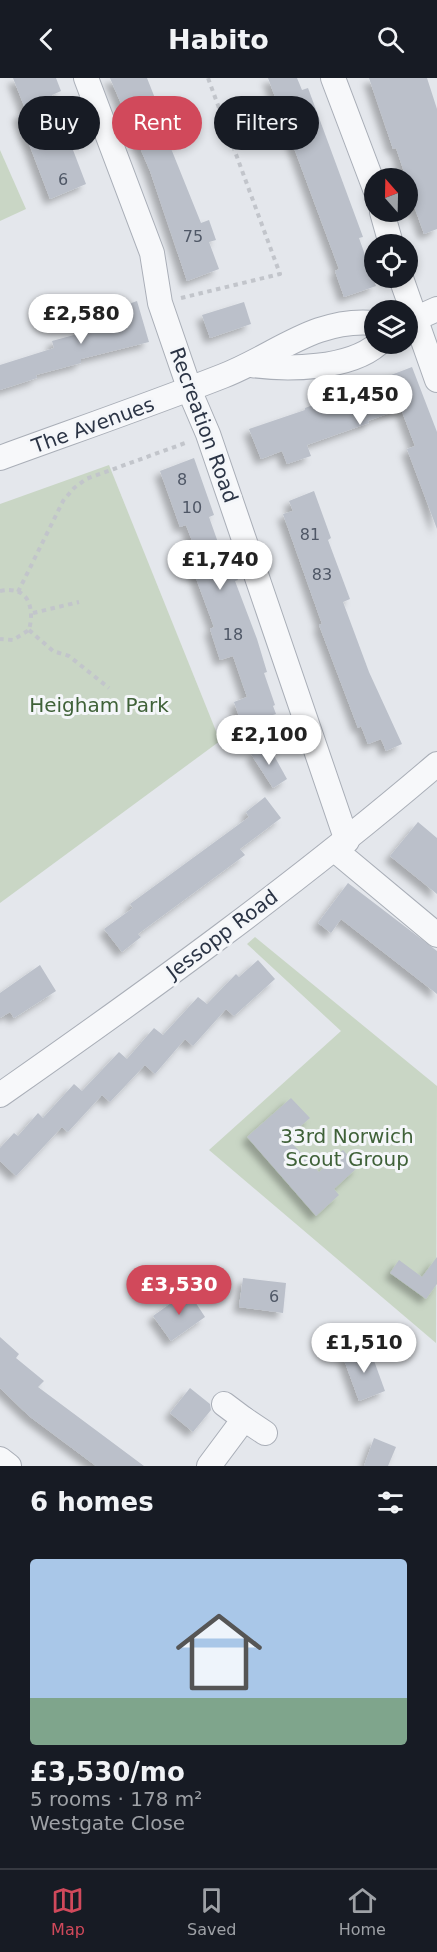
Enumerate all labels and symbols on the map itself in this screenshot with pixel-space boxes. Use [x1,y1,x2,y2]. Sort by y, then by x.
north arrow [364,168,418,222]
house number: 6 [58,170,68,189]
house number: 75 [183,227,203,246]
pin: £2,580 [32,294,130,345]
street label: Recreation Road [165,344,243,506]
pin: £1,450 [311,375,409,426]
street label: The Avenues [28,392,157,459]
house number: 8 [177,470,187,489]
house number: 10 [182,498,202,517]
house number: 81 [300,525,320,544]
pin: £1,740 [171,540,269,591]
house number: 83 [312,565,332,584]
house number: 18 [223,625,243,644]
park label: Heigham Park [29,693,169,717]
pin: £2,100 [220,715,318,766]
street label: Jessopp Road [160,884,282,985]
park label: 33rd Norwich Scout Group [280,1124,414,1171]
pin: £3,530 [130,1265,228,1316]
house number: 6 [269,1287,279,1306]
pin: £1,510 [315,1323,413,1374]

